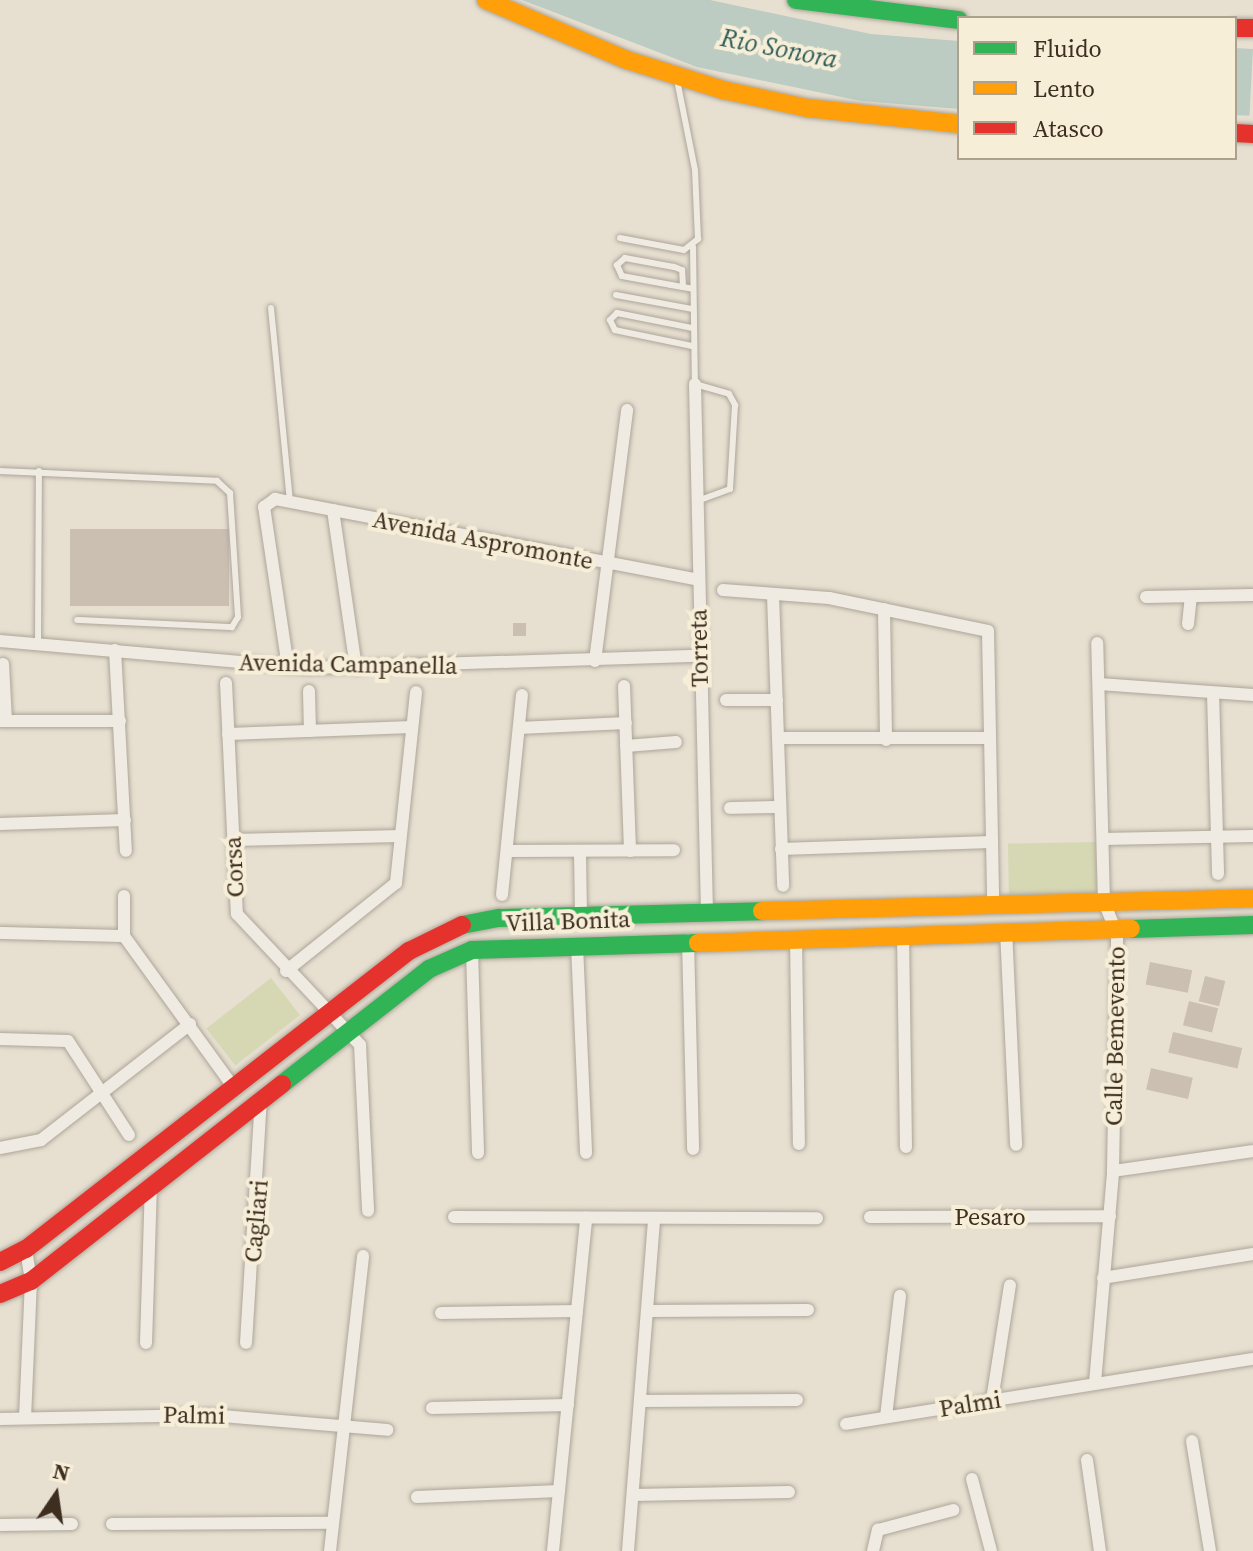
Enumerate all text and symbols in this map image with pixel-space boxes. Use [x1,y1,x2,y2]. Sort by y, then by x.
legend [957,16,1237,160]
water label: Rio Sonora [718,22,840,76]
text: Fluido [1033,32,1102,65]
text: Lento [1033,72,1095,105]
text: Atasco [1033,112,1104,145]
street label: Avenida Aspromonte [370,505,596,575]
street label: Torreta [684,609,714,687]
street label: Avenida Campanella [238,648,458,680]
street label: Corsa [218,836,250,898]
street label: Villa Bonita [505,904,631,938]
street label: Calle Bemevento [1099,946,1131,1126]
street label: Cagliari [238,1178,274,1264]
street label: Pesaro [954,1203,1026,1231]
street label: Palmi [937,1385,1003,1423]
street label: Palmi [163,1400,225,1430]
north arrow [16,1455,96,1535]
text: N [50,1455,73,1488]

